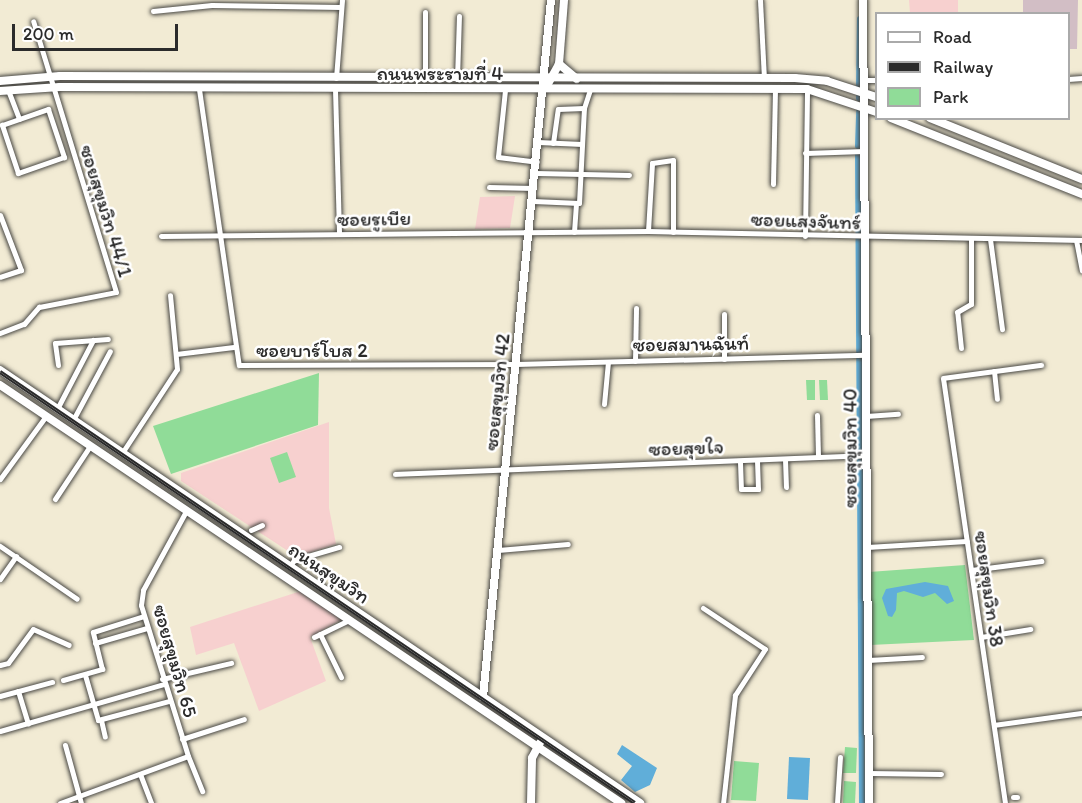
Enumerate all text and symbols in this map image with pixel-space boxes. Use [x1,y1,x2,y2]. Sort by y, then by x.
scale bar [15,12,182,50]
legend [875,12,1070,120]
text: 200 m [23,23,74,45]
text: Road [933,26,972,48]
text: Railway [933,56,993,78]
street label: ถนนพระรามที่ 4 [377,61,503,85]
text: Park [933,86,968,108]
street label: ซอยสุขุมวิท 44/1 [75,142,137,280]
street label: ซอยรูเบีย [337,206,411,232]
street label: ซอยแสงจันทร์ [750,207,862,235]
street label: ซอยสมานฉันท์ [633,331,749,357]
street label: ซอยสุขุมวิท 42 [479,332,515,452]
street label: ซอยบาร์โบส 2 [256,338,368,362]
street label: ซอยสุขุมวิท 40 [838,388,862,508]
street label: ซอยสุขใจ [648,435,724,461]
street label: ซอยสุขุมวิท 38 [969,529,1009,649]
street label: ถนนสุขุมวิท [284,537,374,609]
street label: ซอยสุขุมวิท 65 [147,602,203,720]

